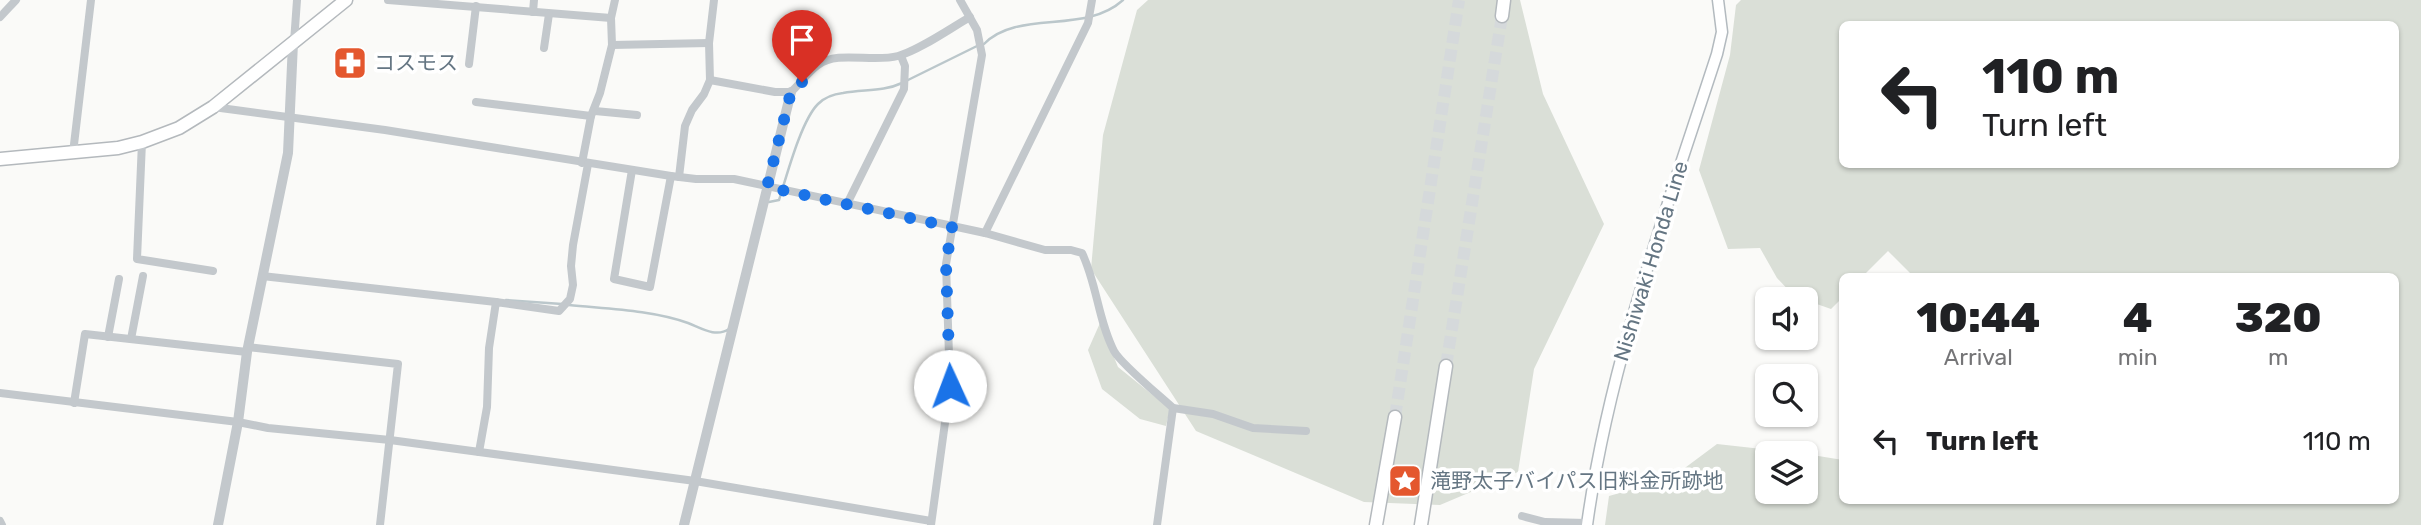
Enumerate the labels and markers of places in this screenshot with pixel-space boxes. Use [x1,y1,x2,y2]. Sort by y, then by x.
pin [772,10,832,82]
pharmacy icon: コスモス [331,44,369,82]
place label: コスモス [374,50,458,75]
place icon: 滝野太子バイパス旧料金所跡地 [1386,462,1424,500]
place label: 滝野太子バイパス旧料金所跡地 [1430,468,1724,493]

